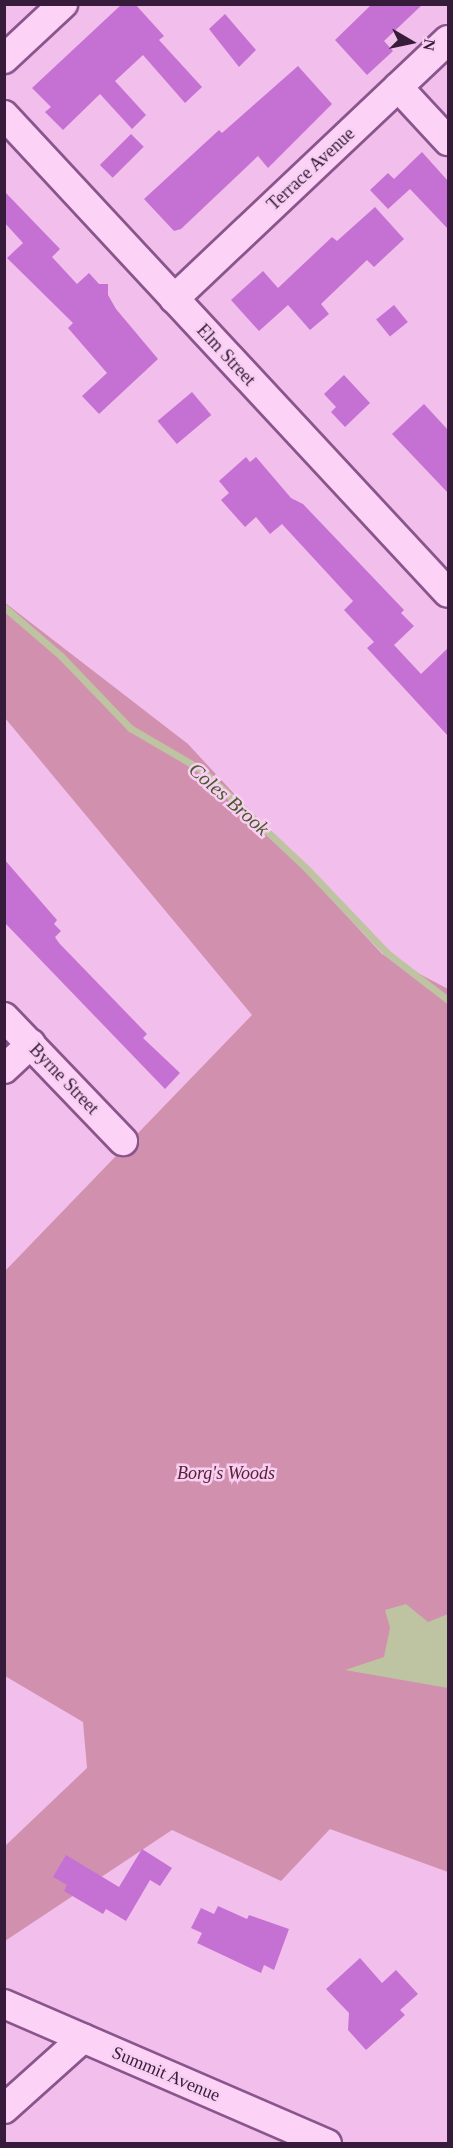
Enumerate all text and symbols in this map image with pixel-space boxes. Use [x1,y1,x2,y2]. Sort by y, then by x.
north arrow [381,12,441,72]
text: N [420,38,439,52]
street label: Terrace Avenue [262,123,360,215]
street label: Elm Street [192,320,260,390]
water label: Coles Brook [184,758,274,840]
street label: Byrne Street [25,1039,103,1119]
park label: Borg's Woods [177,1462,275,1484]
street label: Summit Avenue [108,2041,224,2107]

